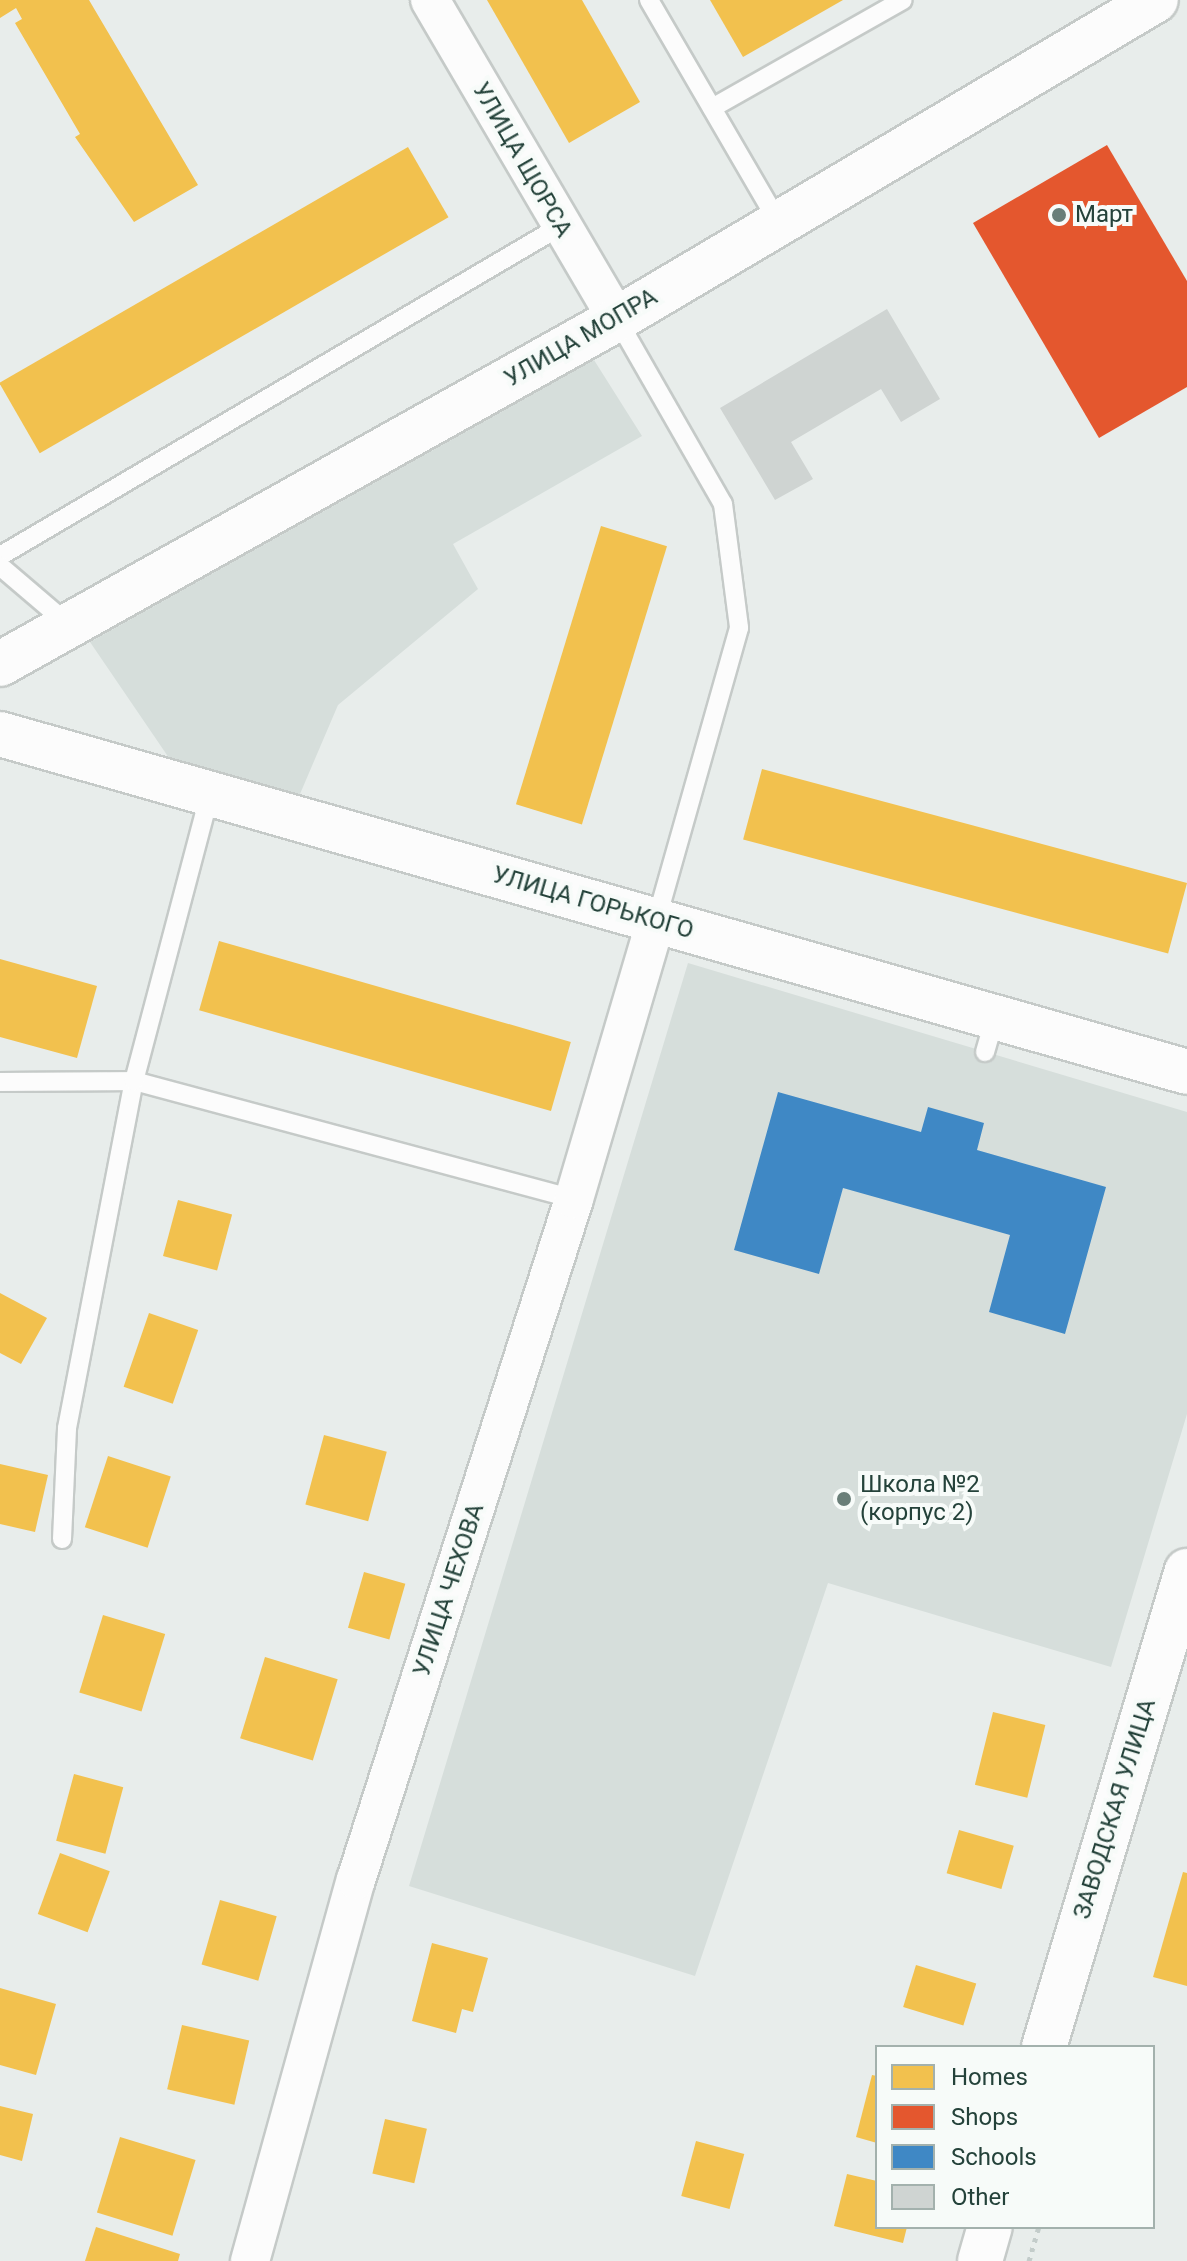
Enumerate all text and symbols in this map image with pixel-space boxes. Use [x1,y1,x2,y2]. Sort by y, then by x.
street label: УЛИЦА ЩОРСА [466,77,578,243]
place label: Март [1075,201,1133,229]
marker: Март [1050,206,1068,224]
street label: УЛИЦА МОПРА [499,283,663,393]
street label: УЛИЦА ГОРЬКОГО [489,861,697,945]
place label: Школа №2 (корпус 2) [860,1471,980,1527]
marker: Школа №2 (корпус 2) [835,1490,853,1508]
street label: УЛИЦА ЧЕХОВА [408,1500,490,1680]
street label: ЗАВОДСКАЯ УЛИЦА [1068,1695,1162,1923]
legend [875,2045,1155,2229]
text: Homes [951,2063,1028,2091]
text: Shops [951,2103,1018,2131]
text: Schools [951,2143,1037,2171]
text: Other [951,2183,1009,2211]

